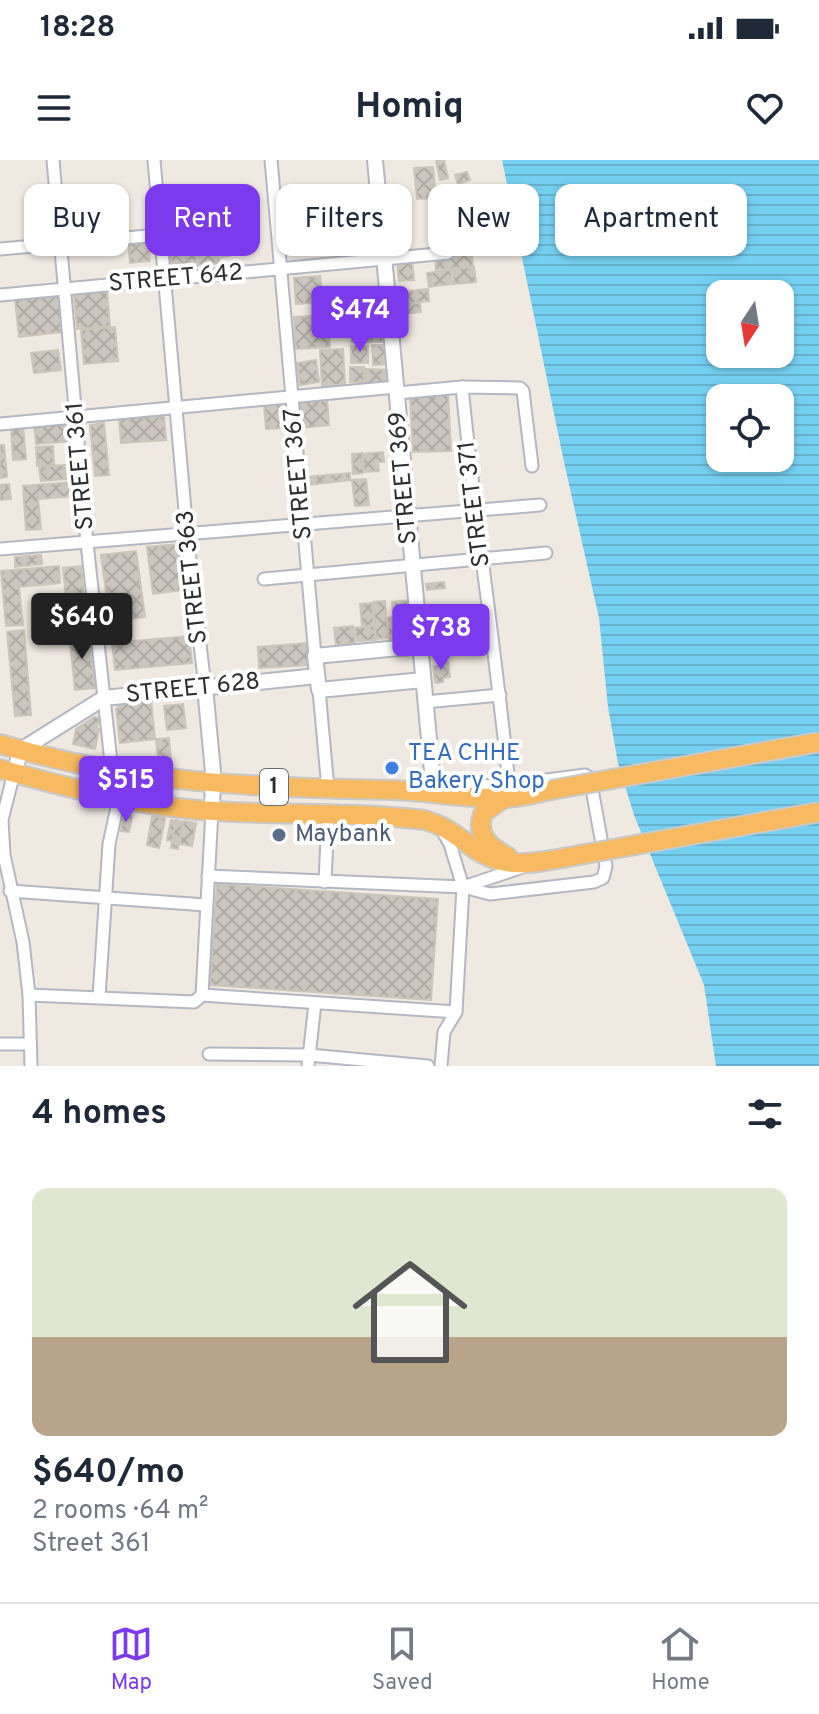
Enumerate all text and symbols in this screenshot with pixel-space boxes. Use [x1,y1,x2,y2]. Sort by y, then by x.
text: 18:28 [40,10,115,47]
text: Homiq [355,85,464,131]
icon: menu [32,86,76,130]
icon: heart [743,86,787,130]
chip: Buy [24,184,129,256]
chip: Rent [145,184,260,256]
chip: Filters [276,184,412,256]
chip: New [428,184,539,256]
chip: Apartment [555,184,747,256]
street label: STREET 642 [107,258,245,300]
north arrow [706,280,794,368]
map controls [706,280,794,472]
pin: $474 [313,286,407,354]
text: $474 [330,295,390,328]
button: locate [706,384,794,472]
street label: STREET 361 [60,401,102,531]
street label: STREET 367 [278,407,320,541]
street label: STREET 369 [383,410,425,546]
street label: STREET 371 [452,439,498,569]
street label: STREET 363 [171,509,215,645]
pin: $640 [35,593,129,661]
text: $640 [49,602,115,635]
pin: $738 [394,604,488,672]
text: $738 [410,613,472,646]
street label: STREET 628 [124,667,262,711]
place label: TEA CHHE Bakery Shop [408,739,545,797]
pin: $515 [79,756,173,824]
marker: TEA CHHE Bakery Shop [383,759,401,777]
text: $515 [97,765,155,798]
road number: 1 [260,769,288,805]
place label: Maybank [295,820,392,850]
marker: Maybank [270,826,288,844]
icon: filters [743,1092,787,1136]
text: 4 homes [32,1093,167,1136]
icon: home [338,1240,482,1384]
text: $640/mo [32,1452,185,1495]
text: 2 rooms · 64 m² [32,1495,208,1528]
text: Street 361 [32,1528,151,1561]
tab: Map [109,1622,153,1697]
tab: Saved [372,1622,433,1697]
tab: Home [651,1622,710,1697]

